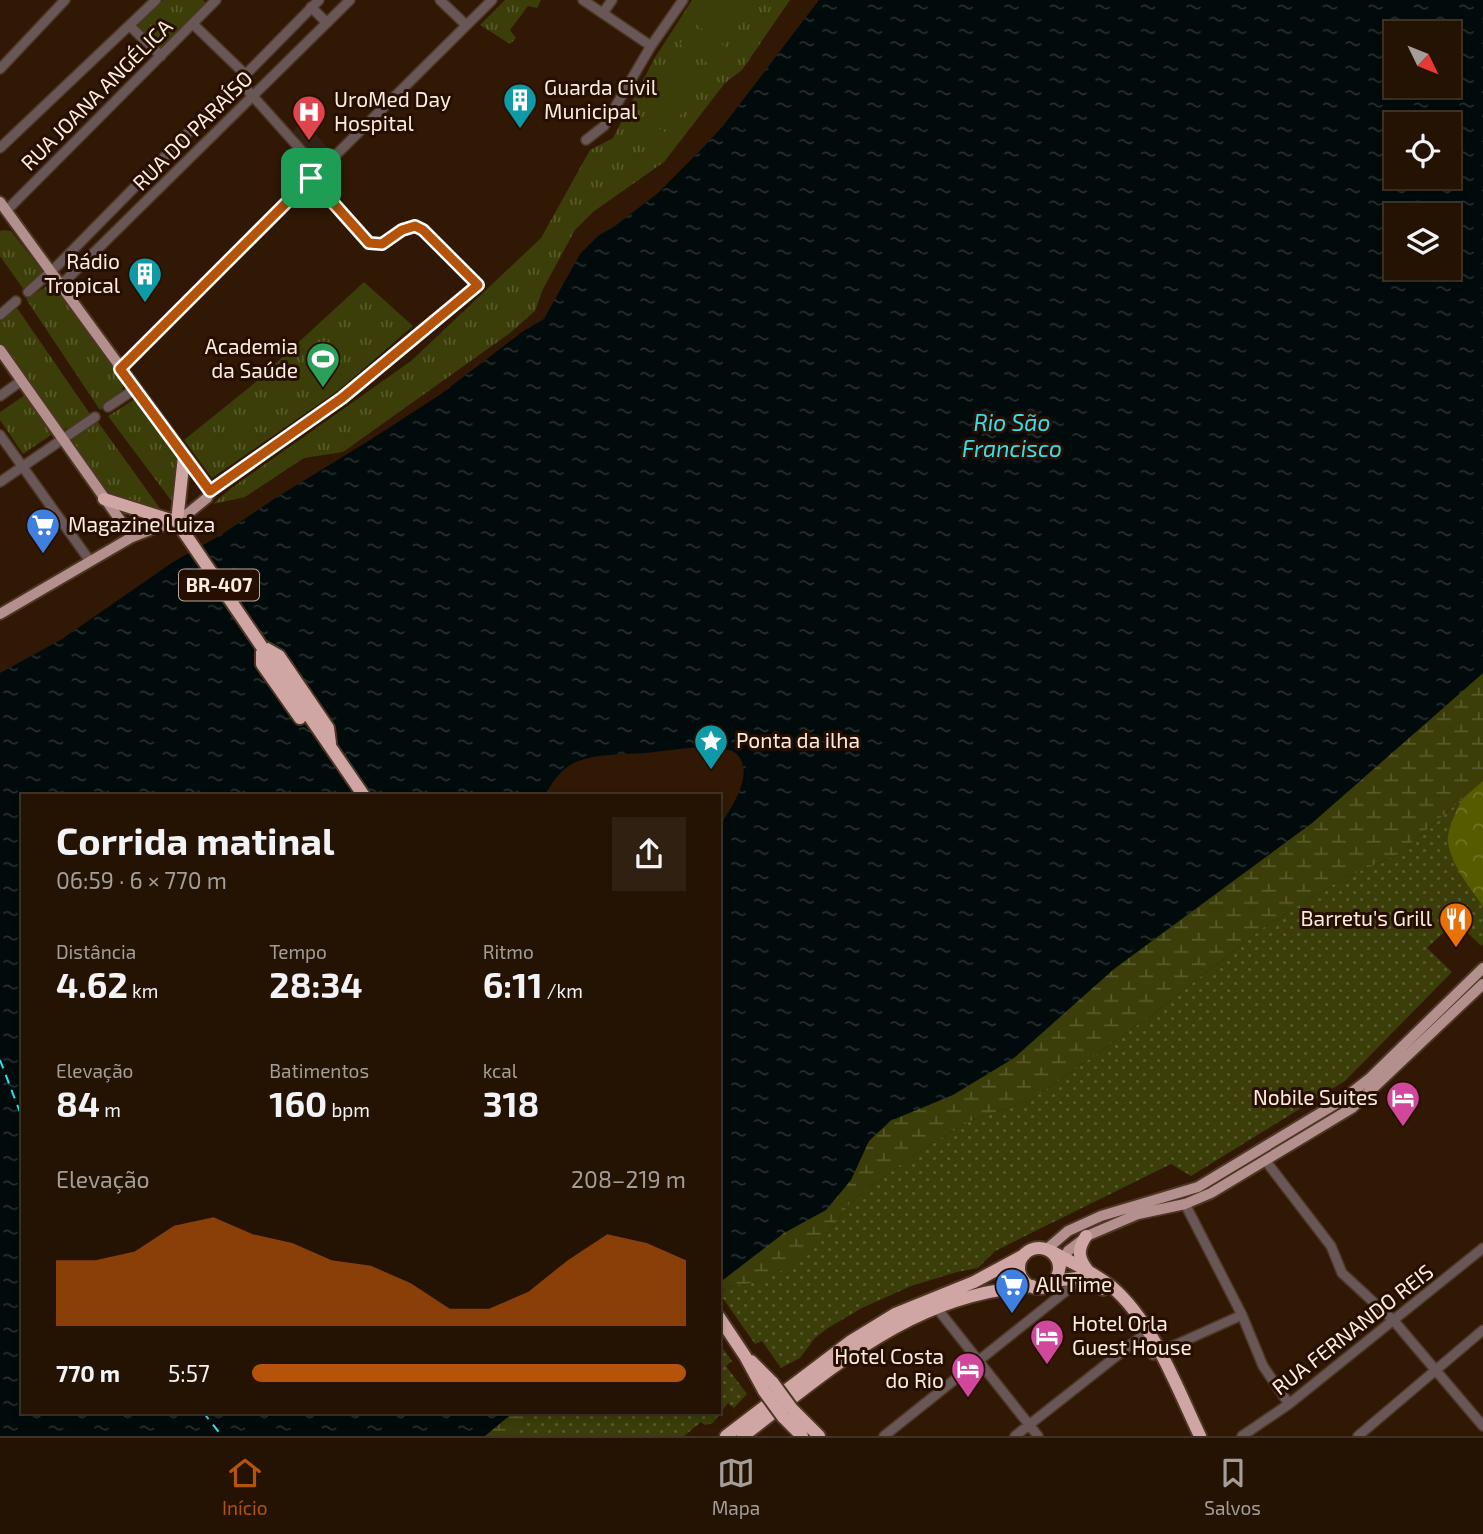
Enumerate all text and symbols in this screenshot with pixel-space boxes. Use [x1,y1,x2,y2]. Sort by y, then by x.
street label: RUA JOANA ANGÉLICA [15,13,177,175]
north arrow [1384,21,1461,98]
map controls [1384,21,1461,280]
street label: RUA DO PARAÍSO [127,65,257,195]
place label: Guarda Civil Municipal [544,74,658,123]
building icon: Guarda Civil Municipal [501,81,539,130]
place label: UroMed Day Hospital [334,86,451,135]
hospital icon: UroMed Day Hospital [290,93,328,142]
button: locate [1384,112,1461,189]
pin [281,148,341,208]
icon: arrive [292,159,330,197]
button: layers [1384,203,1461,280]
place label: Rádio Tropical [44,248,121,297]
building icon: Rádio Tropical [126,255,164,304]
place label: Academia da Saúde [205,333,298,382]
sports icon: Academia da Saúde [304,340,342,389]
water label: Rio São Francisco [962,408,1062,462]
supermarket icon: Magazine Luiza [24,506,62,555]
place label: Magazine Luiza [68,511,215,536]
road number: BR-407 [179,570,259,600]
place icon: Ponta da ilha [692,722,730,771]
place label: Ponta da ilha [736,727,860,752]
text: Corrida matinal [56,817,334,863]
button: share [612,817,686,891]
text: 06:59 · 6 × 770 m [56,866,227,894]
restaurant icon: Barretu's Grill [1437,900,1475,949]
place label: Barretu's Grill [1301,905,1433,930]
text: Distância [56,940,136,963]
text: Tempo [269,940,327,963]
text: Ritmo [483,940,534,963]
text: 4.62 [56,963,128,1005]
text: 28:34 [269,963,363,1005]
text: 6:11 [483,963,543,1005]
text: km [128,979,158,1002]
text: /km [543,979,583,1002]
text: Elevação [56,1059,133,1082]
text: Batimentos [269,1059,369,1082]
text: kcal [483,1059,517,1082]
hotel icon: Nobile Suites [1384,1079,1422,1128]
text: 84 [56,1082,100,1124]
text: 160 [269,1082,327,1124]
text: 318 [483,1082,539,1124]
place label: Nobile Suites [1253,1084,1378,1109]
text: m [100,1098,121,1121]
text: bpm [327,1098,370,1121]
text: Elevação [56,1165,150,1193]
text: 208–219 m [571,1165,686,1193]
street label: RUA FERNANDO REIS [1267,1258,1438,1399]
supermarket icon: All Time [993,1266,1031,1315]
place label: All Time [1036,1271,1112,1296]
place label: Hotel Orla Guest House [1072,1310,1192,1359]
hotel icon: Hotel Orla Guest House [1028,1317,1066,1366]
place label: Hotel Costa do Rio [834,1343,944,1392]
hotel icon: Hotel Costa do Rio [949,1350,987,1399]
text: 770 m [56,1359,120,1387]
text: 5:57 [168,1359,210,1387]
tab: Início [222,1454,268,1519]
tab: Mapa [712,1454,760,1519]
tab: Salvos [1204,1454,1261,1519]

